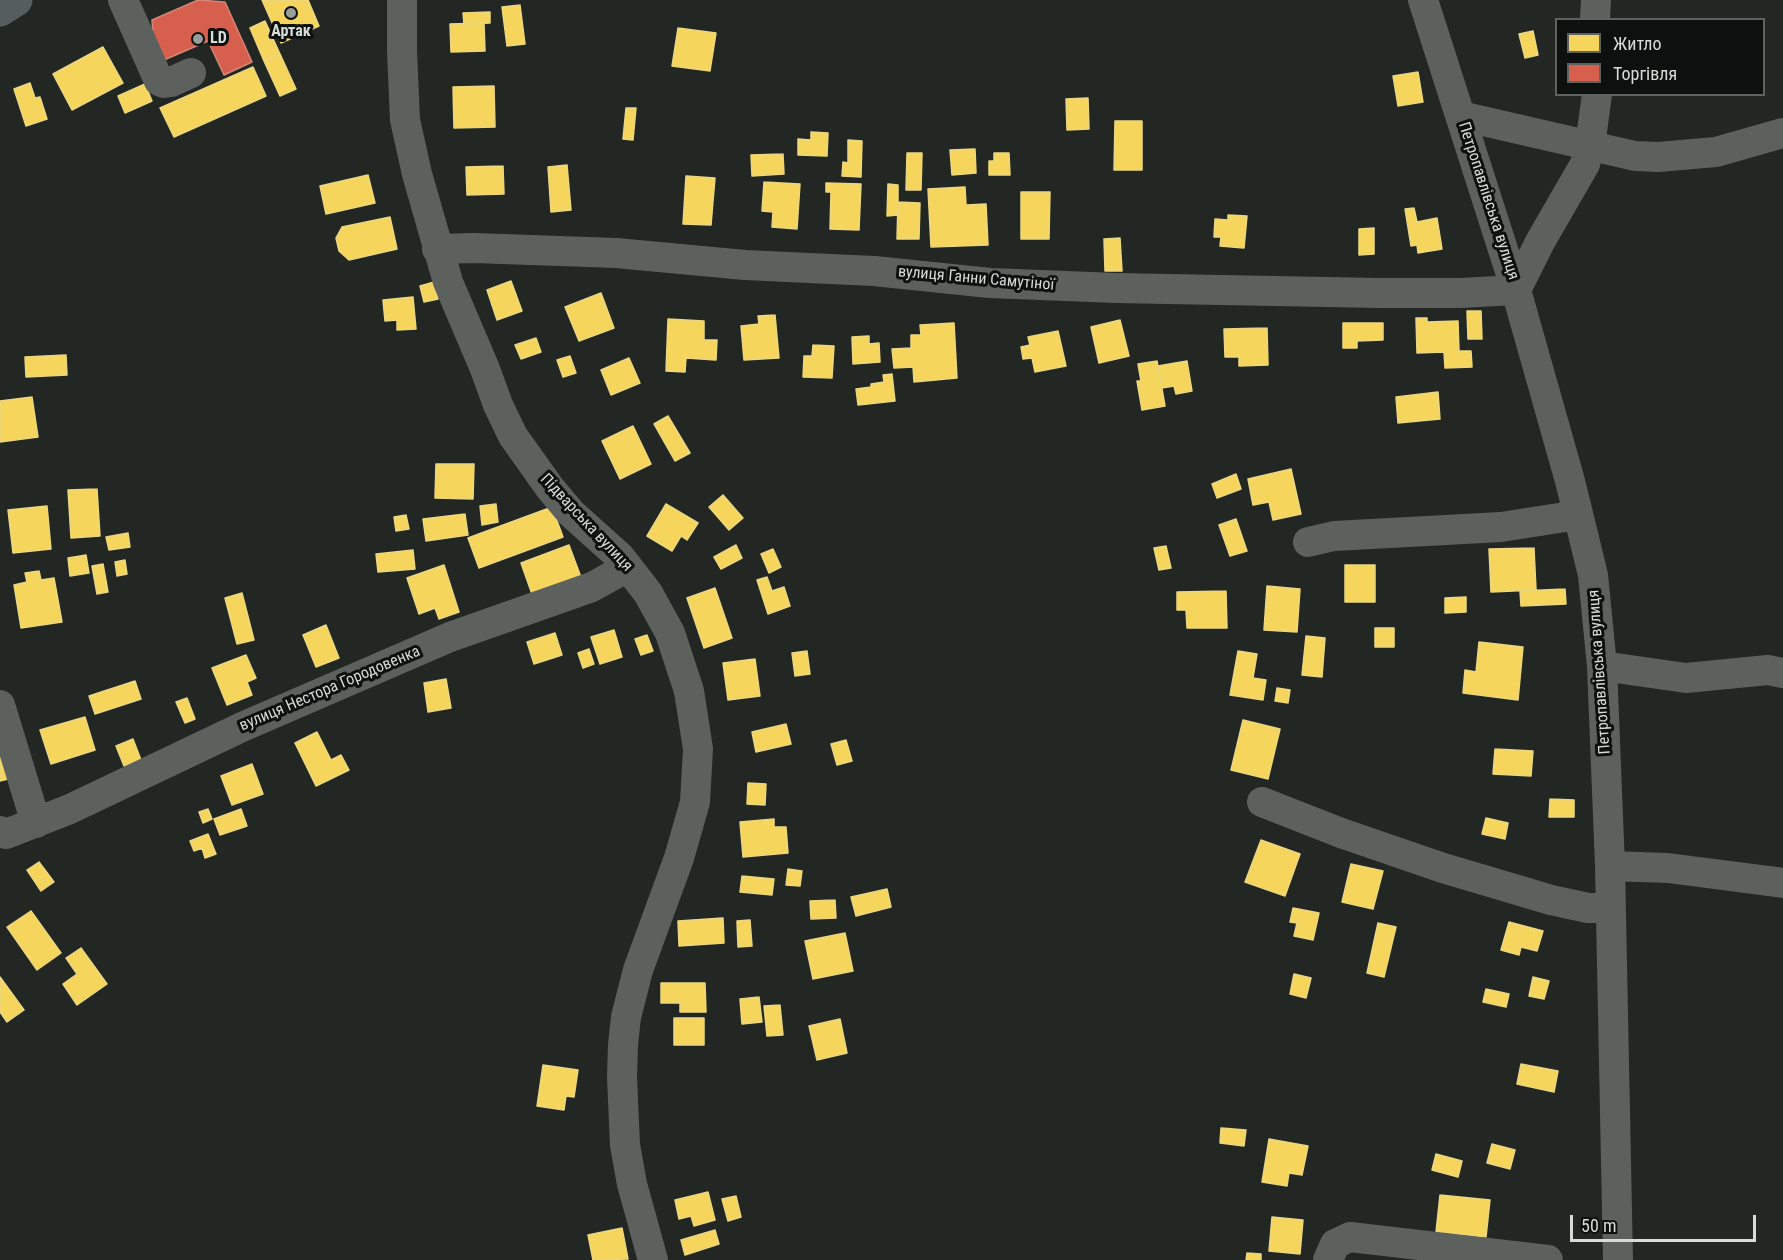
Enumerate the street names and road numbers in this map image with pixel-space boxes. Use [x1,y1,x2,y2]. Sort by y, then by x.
street label: Петропавлівська вулиця [1453,120,1523,282]
street label: вулиця Ганни Самутіної [897,263,1055,295]
street label: Підварська вулиця [536,470,636,576]
street label: Петропавлівська вулиця [1585,589,1615,755]
street label: вулиця Нестора Городовенка [237,642,423,736]

